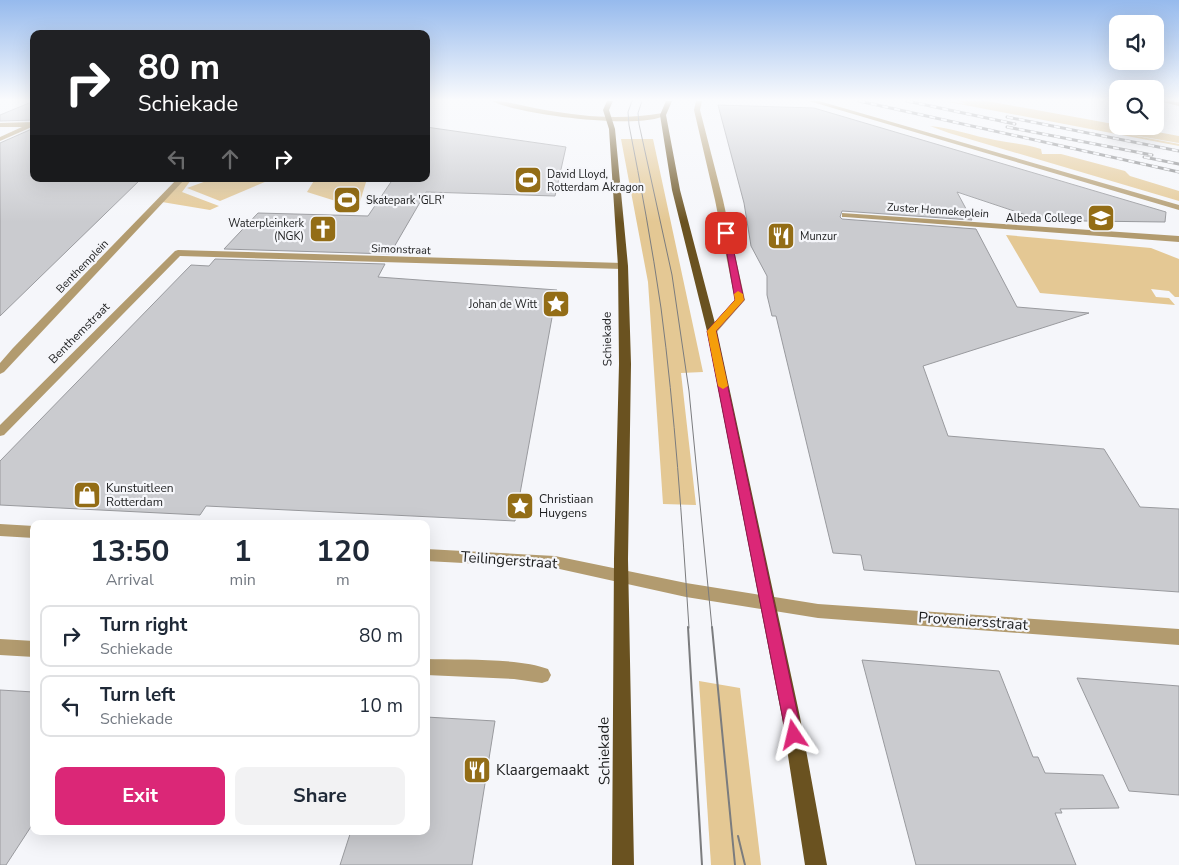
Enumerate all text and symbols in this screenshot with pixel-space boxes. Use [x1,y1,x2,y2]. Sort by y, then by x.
map controls [1109,15,1164,135]
button: sound [1109,15,1164,70]
text: 80 m [138,44,220,91]
icon: right [55,50,120,115]
button: search [1109,80,1164,135]
text: Schiekade [138,89,238,119]
icon: left [163,145,191,173]
icon: ahead [216,145,244,173]
icon: right [269,145,297,173]
sports icon: David Lloyd, Rotterdam Akragon [513,165,543,195]
place label: David Lloyd, Rotterdam Akragon [547,167,644,195]
sports icon: Skatepark 'GLR' [332,185,362,215]
place label: Skatepark 'GLR' [366,193,444,208]
street label: Zuster Hennekeplein [886,199,989,222]
school or university icon: Albeda College [1086,203,1116,233]
place label: Albeda College [1006,211,1082,226]
pin [705,212,747,254]
church icon: Waterpleinkerk (NGK) [308,214,338,244]
place label: Waterpleinkerk (NGK) [228,216,304,244]
icon: arrive [712,219,740,247]
restaurant icon: Munzur [766,221,796,251]
place label: Munzur [800,229,837,244]
street label: Benthemplein [53,236,112,296]
street label: Simonstraat [371,241,431,258]
place icon: Johan de Witt [541,289,571,319]
place label: Johan de Witt [468,297,537,312]
street label: Benthemstraat [45,298,114,367]
street label: Schiekade [599,312,615,366]
shop icon: Kunstuitleen Rotterdam [72,480,102,510]
place label: Kunstuitleen Rotterdam [106,480,174,510]
place icon: Christiaan Huygens [505,491,535,521]
place label: Christiaan Huygens [539,491,593,521]
text: 13:50 [90,531,169,572]
text: 1 [234,531,252,572]
text: 120 [316,531,370,572]
street label: Teilingerstraat [460,547,559,573]
text: Arrival [106,569,154,591]
text: min [229,569,256,591]
text: m [336,569,350,591]
street label: Proveniersstraat [918,607,1029,635]
text: Turn right [100,612,187,638]
icon: right [57,622,85,650]
text: 80 m [359,623,403,649]
text: Schiekade [100,638,173,660]
text: Turn left [100,682,175,708]
icon: left [57,692,85,720]
text: 10 m [359,693,403,719]
text: Schiekade [100,708,173,730]
position arrow [767,708,819,760]
street label: Schiekade [593,717,615,785]
restaurant icon: Klaargemaakt [462,755,492,785]
place label: Klaargemaakt [496,760,590,780]
button: Exit [55,767,225,825]
button: Share [235,767,405,825]

